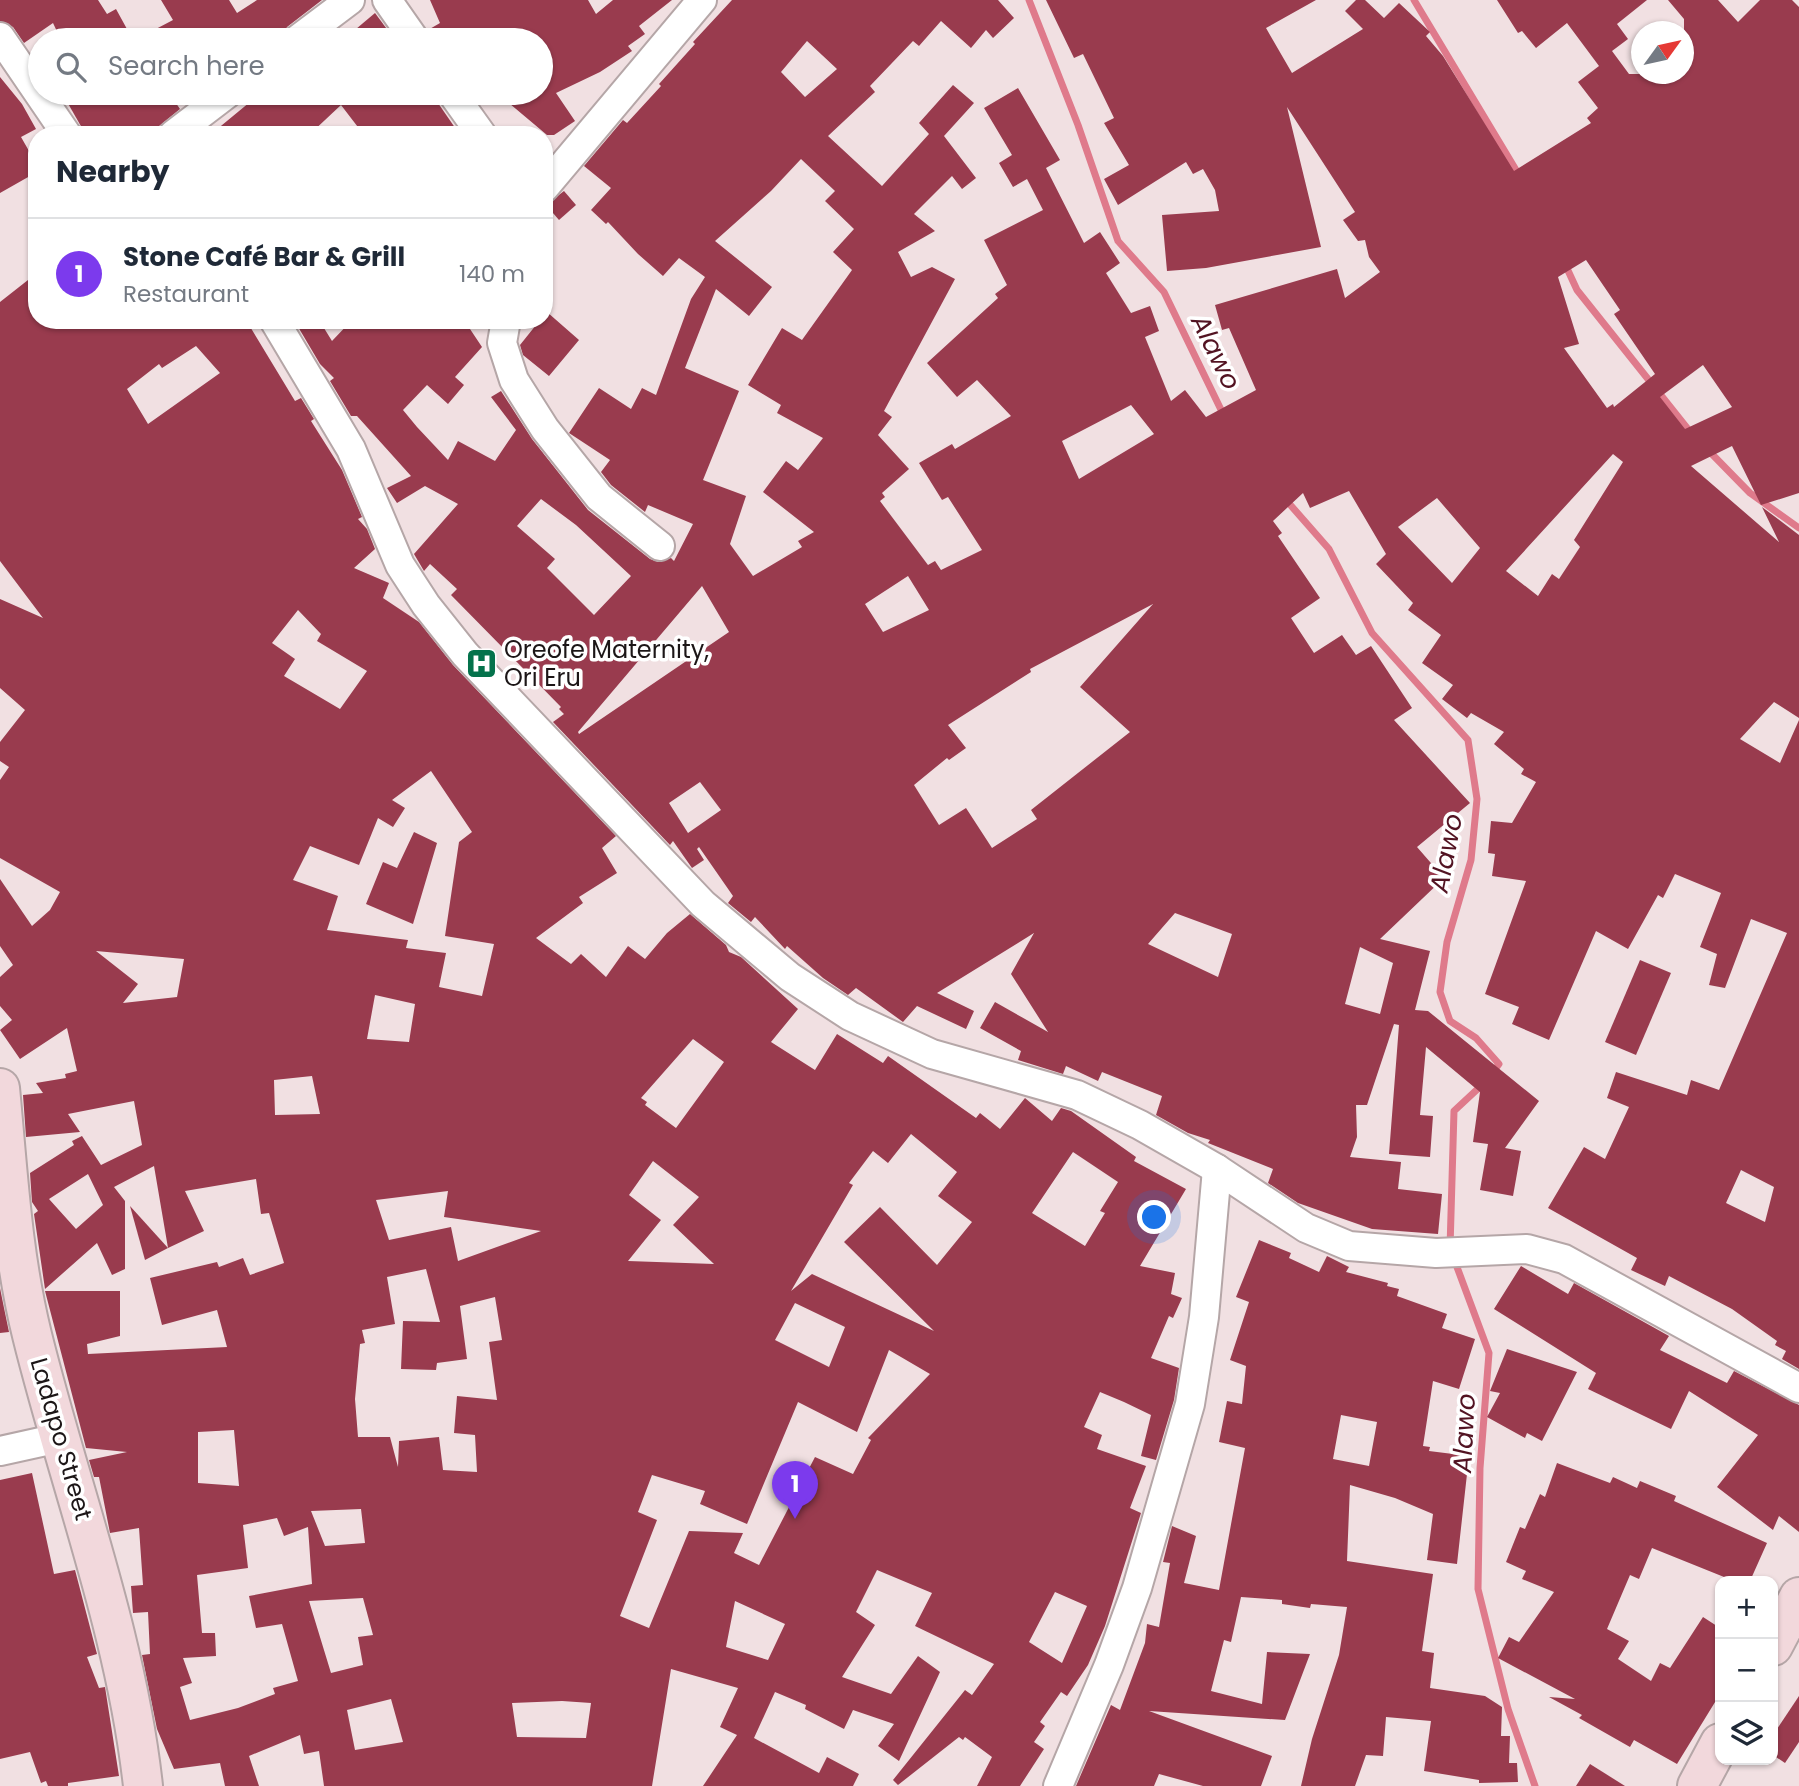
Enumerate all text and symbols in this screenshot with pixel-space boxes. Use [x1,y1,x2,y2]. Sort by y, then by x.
north arrow [1631,21,1694,84]
search box [28,28,553,105]
icon: search [52,48,90,86]
text: Search here [108,48,265,84]
text: Nearby [56,150,170,193]
text: Stone Café Bar & Grill [123,239,405,275]
text: 1 [75,258,83,290]
text: 140 m [459,258,525,290]
text: Restaurant [123,278,249,310]
water label: Alawo [1182,307,1250,396]
place label: Oreofe Maternity, Ori Eru [504,633,709,694]
hospital icon: Oreofe Maternity, Ori Eru [464,647,498,681]
water label: Alawo [1421,811,1471,896]
your location [1137,1200,1171,1234]
street label: Ladapo Street [23,1354,100,1524]
water label: Alawo [1444,1392,1484,1475]
pin: 1 [772,1461,818,1519]
map controls [1715,1576,1778,1765]
button: + [1715,1576,1778,1639]
button: − [1715,1639,1778,1702]
button: layers [1715,1702,1778,1765]

